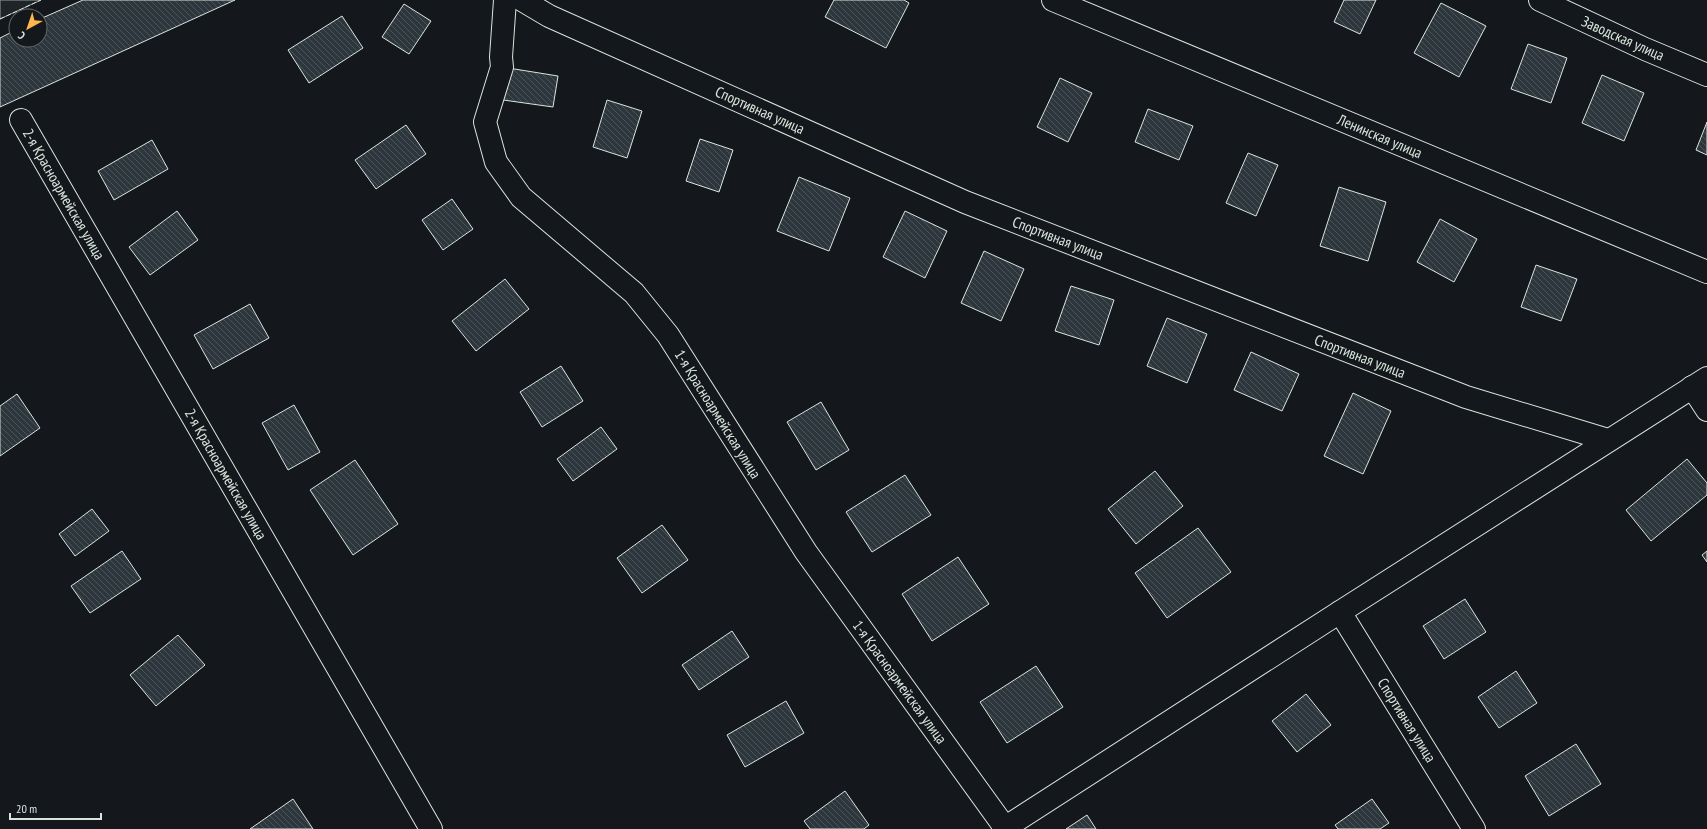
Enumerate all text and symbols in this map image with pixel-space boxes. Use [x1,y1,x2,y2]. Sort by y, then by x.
north arrow [8,8,48,48]
street label: Заводская улица [1579,11,1667,65]
text: С [15,29,28,43]
street label: Спортивная улица [712,82,808,138]
street label: Ленинская улица [1334,109,1425,162]
street label: 2-я Красноармейская улица [19,125,109,263]
street label: Спортивная улица [1010,212,1106,264]
street label: Спортивная улица [1312,330,1408,382]
street label: 1-я Красноармейская улица [671,346,765,482]
street label: 2-я Красноармейская улица [181,405,271,543]
street label: 1-я Красноармейская улица [849,616,951,748]
street label: Спортивная улица [1374,674,1440,766]
scale bar [10,795,101,821]
text: 20 m [16,801,37,816]

